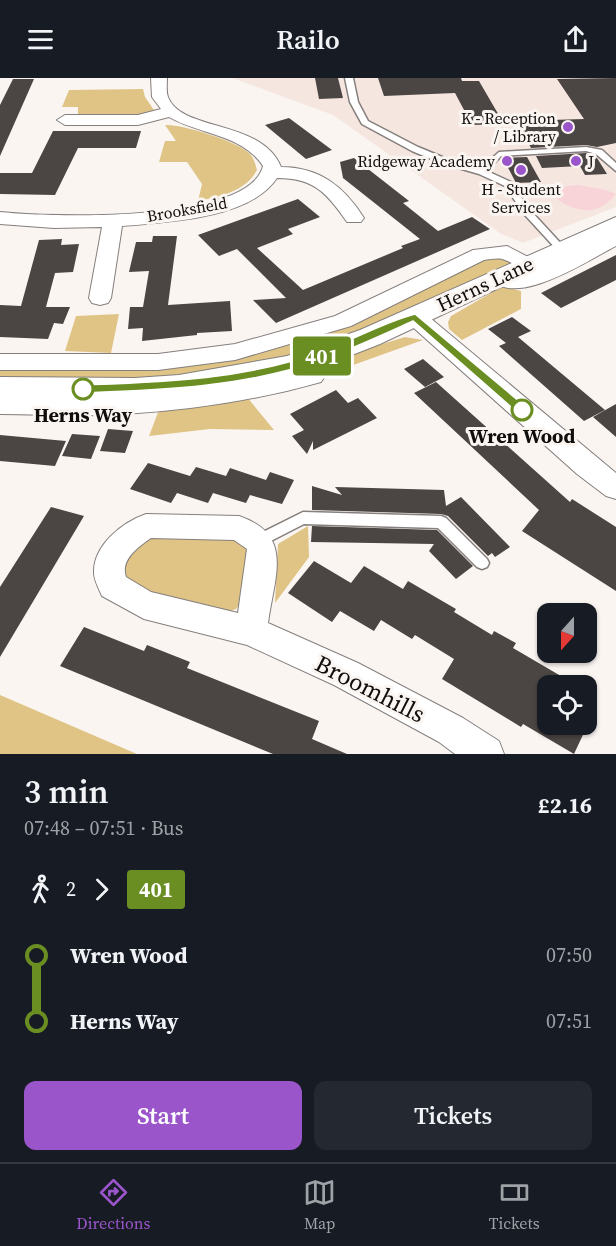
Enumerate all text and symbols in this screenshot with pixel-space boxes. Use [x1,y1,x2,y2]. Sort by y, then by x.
text: Railo [276,21,340,58]
icon: menu [24,23,57,56]
icon: share [559,23,592,56]
place label: K - Reception / Library [461,107,557,147]
marker: K - Reception / Library [561,120,575,134]
place label: Ridgeway Academy [357,150,496,172]
place label: J [587,150,594,172]
marker: Ridgeway Academy [500,154,514,168]
marker: J [569,154,583,168]
marker: H - Student Services [514,163,528,177]
place label: H - Student Services [481,178,562,218]
street label: Brooksfield [145,191,229,227]
street label: Herns Lane [432,249,538,319]
line badge: 401 [288,336,356,376]
text: 401 [305,342,339,371]
marker: Herns Way [72,378,94,400]
marker: Wren Wood [511,399,533,421]
place label: Herns Way [34,401,133,429]
place label: Wren Wood [469,422,576,450]
north arrow [537,603,597,663]
map controls [537,603,597,735]
street label: Broomhills [310,647,431,730]
button: locate [537,675,597,735]
text: 3 min [24,769,109,814]
text: £2.16 [538,790,592,820]
text: 07:48 – 07:51 · Bus [24,814,183,842]
icon: walk [24,873,57,906]
icon: forward [85,873,118,906]
text: 2 [66,875,76,903]
text: 401 [139,875,173,904]
text: Wren Wood [70,940,188,970]
text: 07:50 [546,941,592,969]
text: Herns Way [70,1006,178,1036]
text: 07:51 [546,1007,592,1035]
button: Start [24,1081,302,1150]
button: Tickets [314,1081,592,1150]
tab: Directions [76,1176,150,1234]
tab: Map [303,1176,336,1234]
tab: Tickets [489,1176,540,1234]

